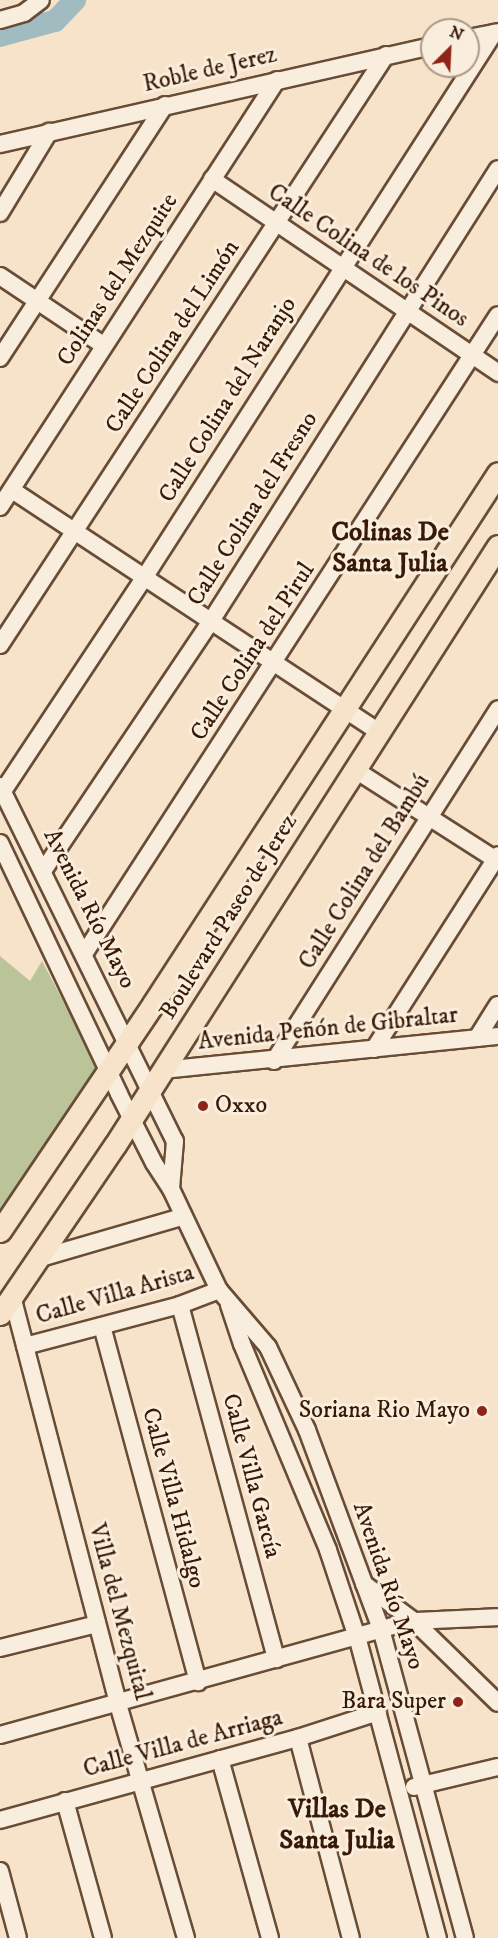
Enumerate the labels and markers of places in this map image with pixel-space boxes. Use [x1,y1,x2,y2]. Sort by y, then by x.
place label: Oxxo [215,1092,267,1120]
marker: Oxxo [196,1099,210,1113]
place label: Soriana Rio Mayo [299,1397,470,1425]
marker: Soriana Rio Mayo [475,1404,489,1418]
place label: Bara Super [341,1688,446,1716]
marker: Bara Super [451,1695,465,1709]

